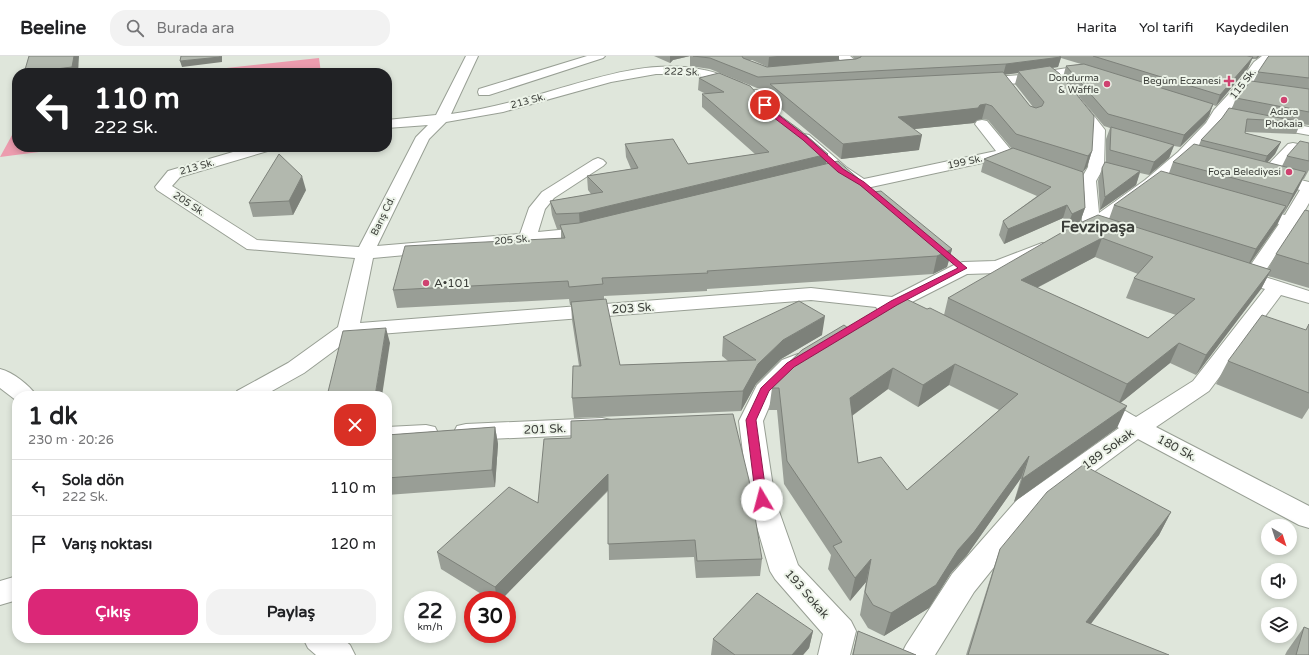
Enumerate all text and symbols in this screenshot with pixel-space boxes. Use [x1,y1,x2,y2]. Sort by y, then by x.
search box [110,10,390,46]
text: Beeline [20,17,86,39]
icon: search [124,17,146,39]
text: Burada ara [156,19,234,37]
text: Harita [1076,19,1117,36]
text: Yol tarifi [1139,19,1193,36]
text: Kaydedilen [1215,19,1289,36]
street label: 222 Sk. [664,65,700,79]
street label: 115 Sk. [1227,66,1259,102]
place label: Dondurma & Waffle [1048,72,1099,96]
place label: Begüm Eczanesi [1143,75,1221,87]
marker: Begüm Eczanesi [1224,76,1234,86]
marker: Dondurma & Waffle [1102,79,1112,89]
text: 110 m [94,82,180,116]
icon: left [28,84,80,136]
pin [748,88,782,122]
street label: 213 Sk. [509,91,547,111]
icon: arrive [754,94,776,116]
marker: Adara Phokaia [1279,95,1289,105]
place label: Adara Phokaia [1265,106,1303,130]
text: 222 Sk. [94,116,158,138]
street label: 199 Sk. [946,152,984,172]
street label: 213 Sk. [178,156,216,178]
place label: Foça Belediyesi [1208,166,1281,178]
marker: Foça Belediyesi [1284,167,1294,177]
street label: 205 Sk. [171,189,207,219]
street label: Barış Cd. [368,195,398,237]
district label: Fevzipaşa [1061,217,1135,237]
street label: 205 Sk. [494,232,530,248]
place label: A•101 [434,276,470,290]
marker: A•101 [421,278,431,288]
street label: 203 Sk. [611,300,655,316]
text: 1 dk [28,402,78,431]
button: close [334,404,376,446]
street label: 201 Sk. [523,421,567,437]
street label: 189 Sokak [1080,425,1137,472]
text: 230 m · 20:26 [28,432,114,448]
street label: 180 Sk. [1155,432,1199,464]
text: Sola dön [62,471,124,489]
icon: left [28,477,50,499]
text: 110 m [330,479,376,497]
position arrow [741,479,783,521]
text: 222 Sk. [62,489,108,505]
north arrow [1261,519,1297,555]
map controls [1261,519,1297,643]
icon: arrive [28,533,50,555]
text: Varış noktası [62,535,152,553]
text: 120 m [330,535,376,553]
button: sound [1261,563,1297,599]
street label: 193 Sokak [782,567,832,622]
button: Çıkış [28,589,198,635]
button: Paylaş [206,589,376,635]
speed limit sign: 30 [464,591,516,643]
text: 22 [417,600,443,624]
button: layers [1261,607,1297,643]
text: km/h [417,621,443,633]

